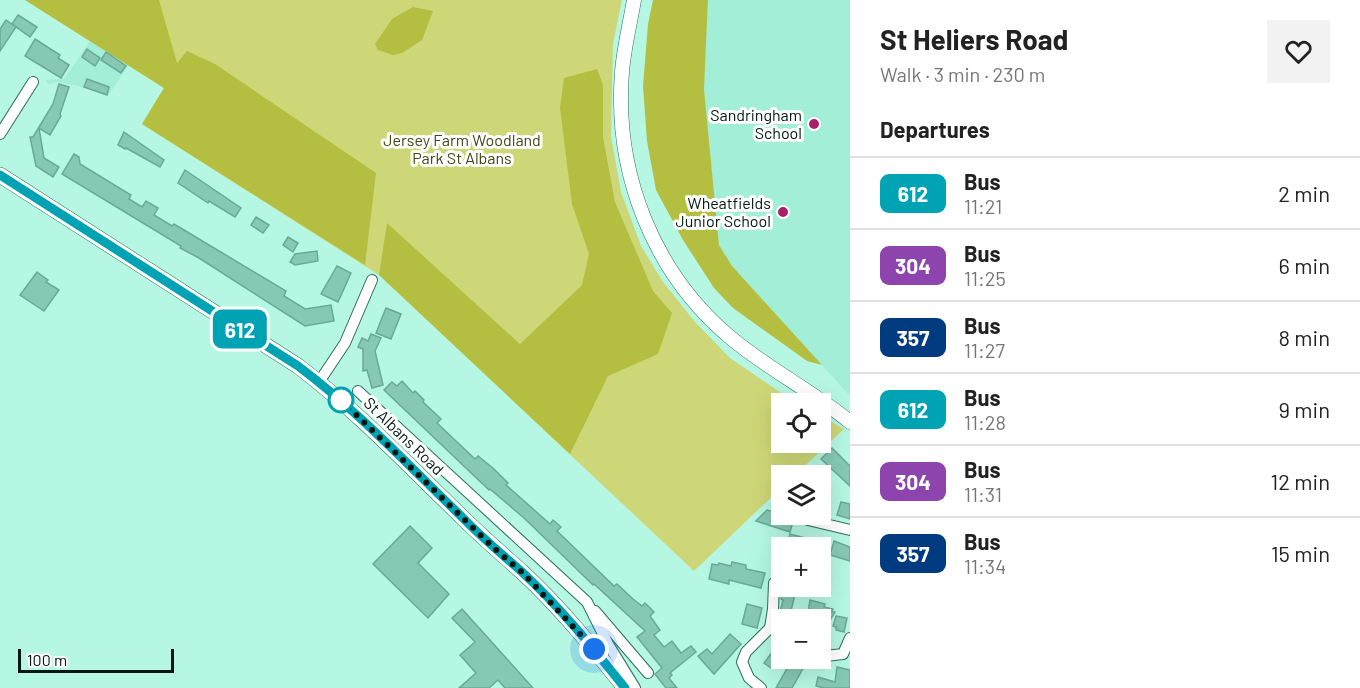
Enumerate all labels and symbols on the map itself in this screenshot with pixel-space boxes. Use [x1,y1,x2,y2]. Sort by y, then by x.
place label: Sandringham School [710,105,802,142]
marker: Sandringham School [807,117,821,131]
park label: Jersey Farm Woodland Park St Albans [383,130,541,167]
place label: Wheatfields Junior School [675,193,771,230]
marker: Wheatfields Junior School [776,205,790,219]
line badge: 612 [206,310,274,348]
unlabelled marker [328,387,354,413]
street label: St Albans Road [360,393,448,478]
your location [579,634,609,664]
scale bar [18,646,174,674]

